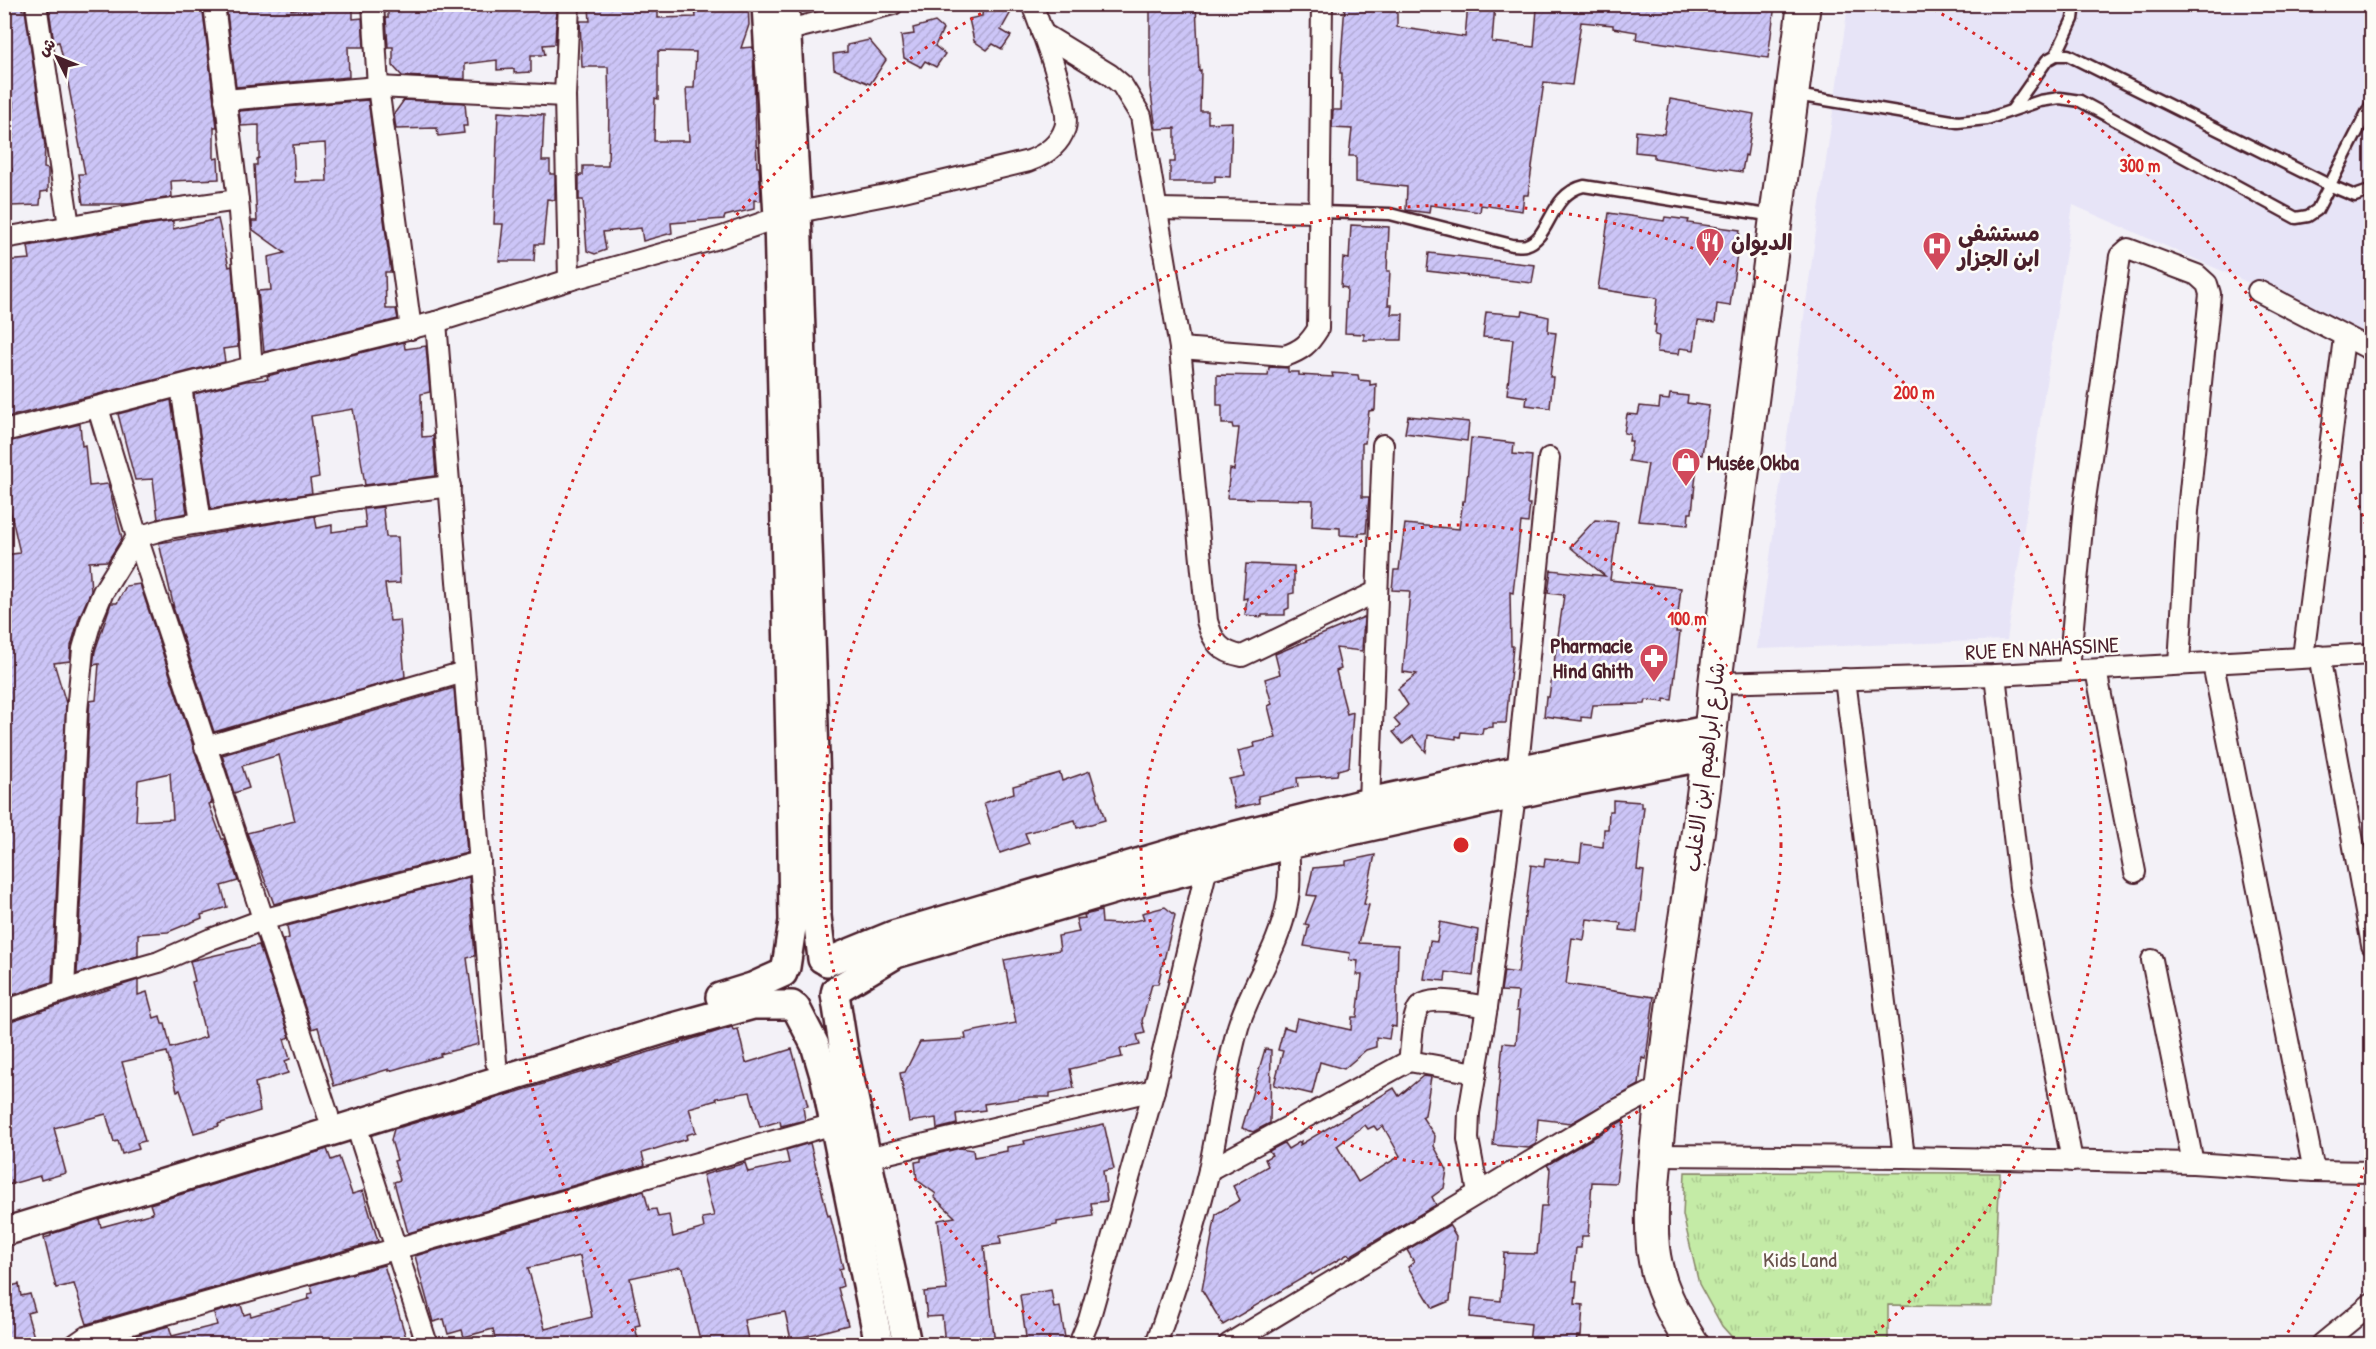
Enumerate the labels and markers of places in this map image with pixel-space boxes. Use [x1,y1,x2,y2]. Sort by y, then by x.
place label: مستشفى ابن الجزار [1956,218,2040,273]
restaurant icon: الديوان [1694,226,1726,268]
place label: الديوان [1731,227,1793,257]
hospital icon: مستشفى ابن الجزار [1921,230,1953,272]
shop icon: Musée Okba [1670,446,1702,488]
place label: Musée Okba [1707,447,1799,477]
place label: Pharmacie Hind Ghith [1550,630,1634,685]
pharmacy icon: Pharmacie Hind Ghith [1638,642,1670,684]
centre of rings [1451,835,1471,855]

